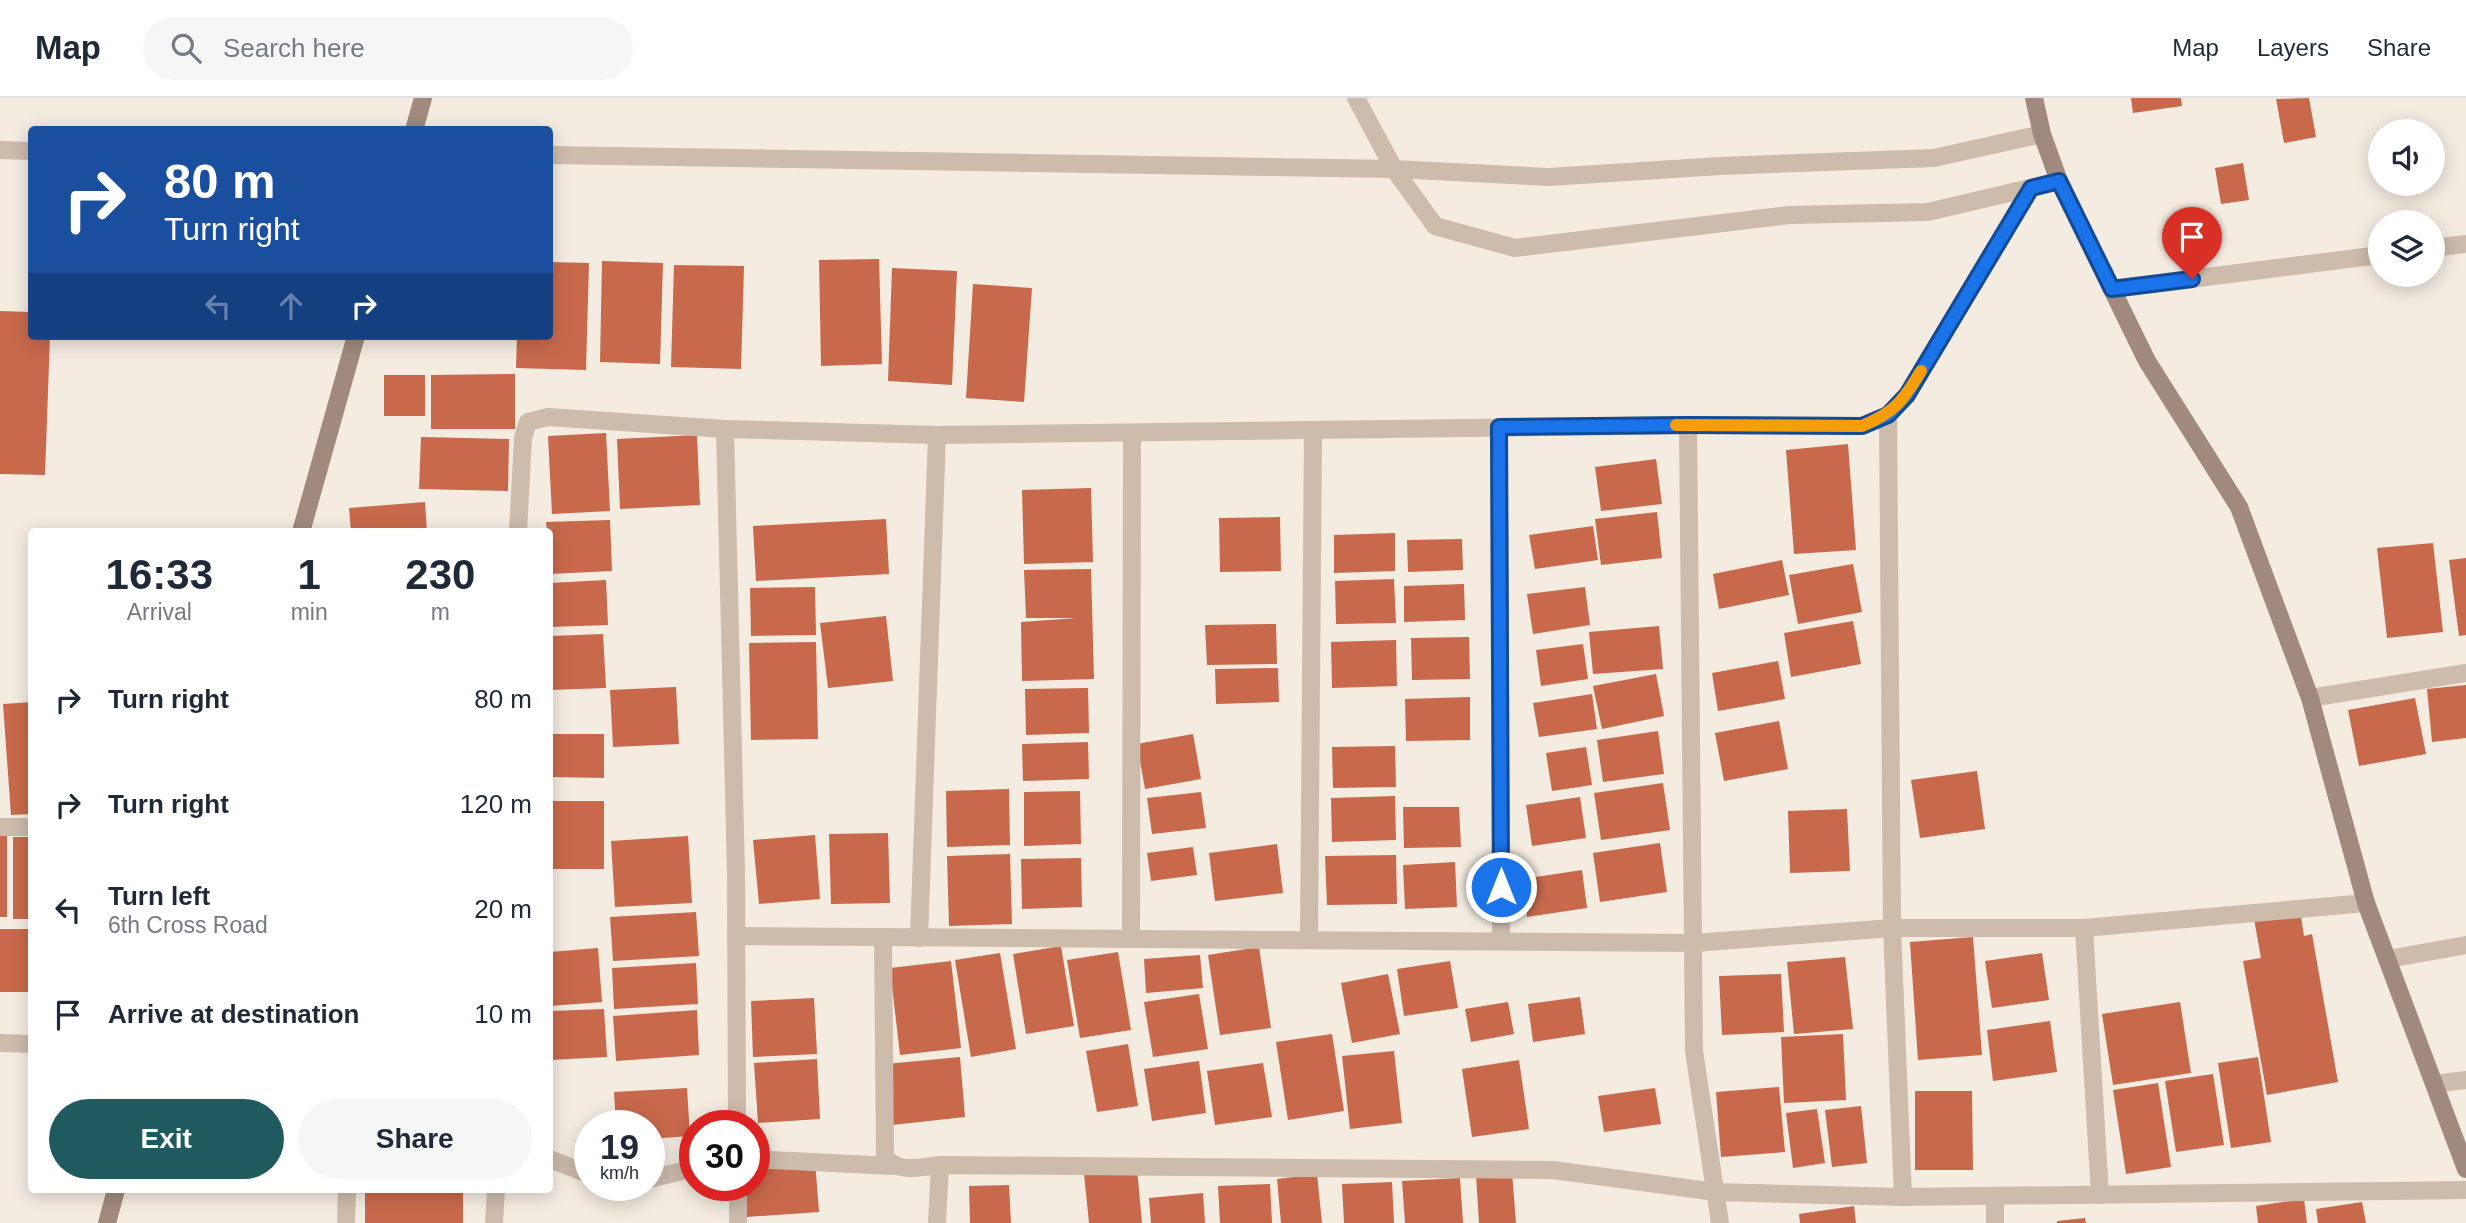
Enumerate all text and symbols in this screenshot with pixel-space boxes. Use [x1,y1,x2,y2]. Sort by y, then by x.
search box [143,17,633,80]
text: Map [35,29,101,66]
icon: search [167,29,205,67]
text: Search here [223,33,365,63]
text: Map [2172,34,2219,61]
text: Layers [2257,34,2329,61]
text: Share [2367,34,2431,61]
map controls [2368,119,2445,287]
button: sound [2368,119,2445,196]
icon: right [49,154,140,245]
text: 80 m [164,154,276,208]
pin [2162,207,2222,279]
button: layers [2368,210,2445,287]
text: Turn right [164,211,300,247]
icon: arrive [2173,218,2211,256]
icon: left [199,287,237,325]
icon: ahead [272,287,310,325]
icon: right [345,287,383,325]
text: 16:33 [106,551,213,598]
text: 1 [297,551,321,598]
text: 230 [405,551,475,598]
text: Arrival [127,599,192,625]
text: min [291,599,328,625]
text: m [431,599,450,625]
icon: right [49,681,87,719]
text: Turn right [108,684,229,714]
text: 80 m [474,684,532,714]
icon: right [49,786,87,824]
text: Turn right [108,789,229,819]
text: 120 m [460,789,532,819]
position arrow [1464,850,1538,924]
text: Turn left [108,881,210,911]
icon: left [49,891,87,929]
text: 20 m [474,894,532,924]
text: 6th Cross Road [108,912,268,938]
icon: arrive [49,996,87,1034]
text: Arrive at destination [108,999,359,1029]
text: 10 m [474,999,532,1029]
button: Exit [49,1099,284,1179]
button: Share [298,1099,532,1179]
speed limit sign: 30 [679,1110,770,1201]
text: 19 [600,1127,639,1166]
text: km/h [600,1163,639,1183]

